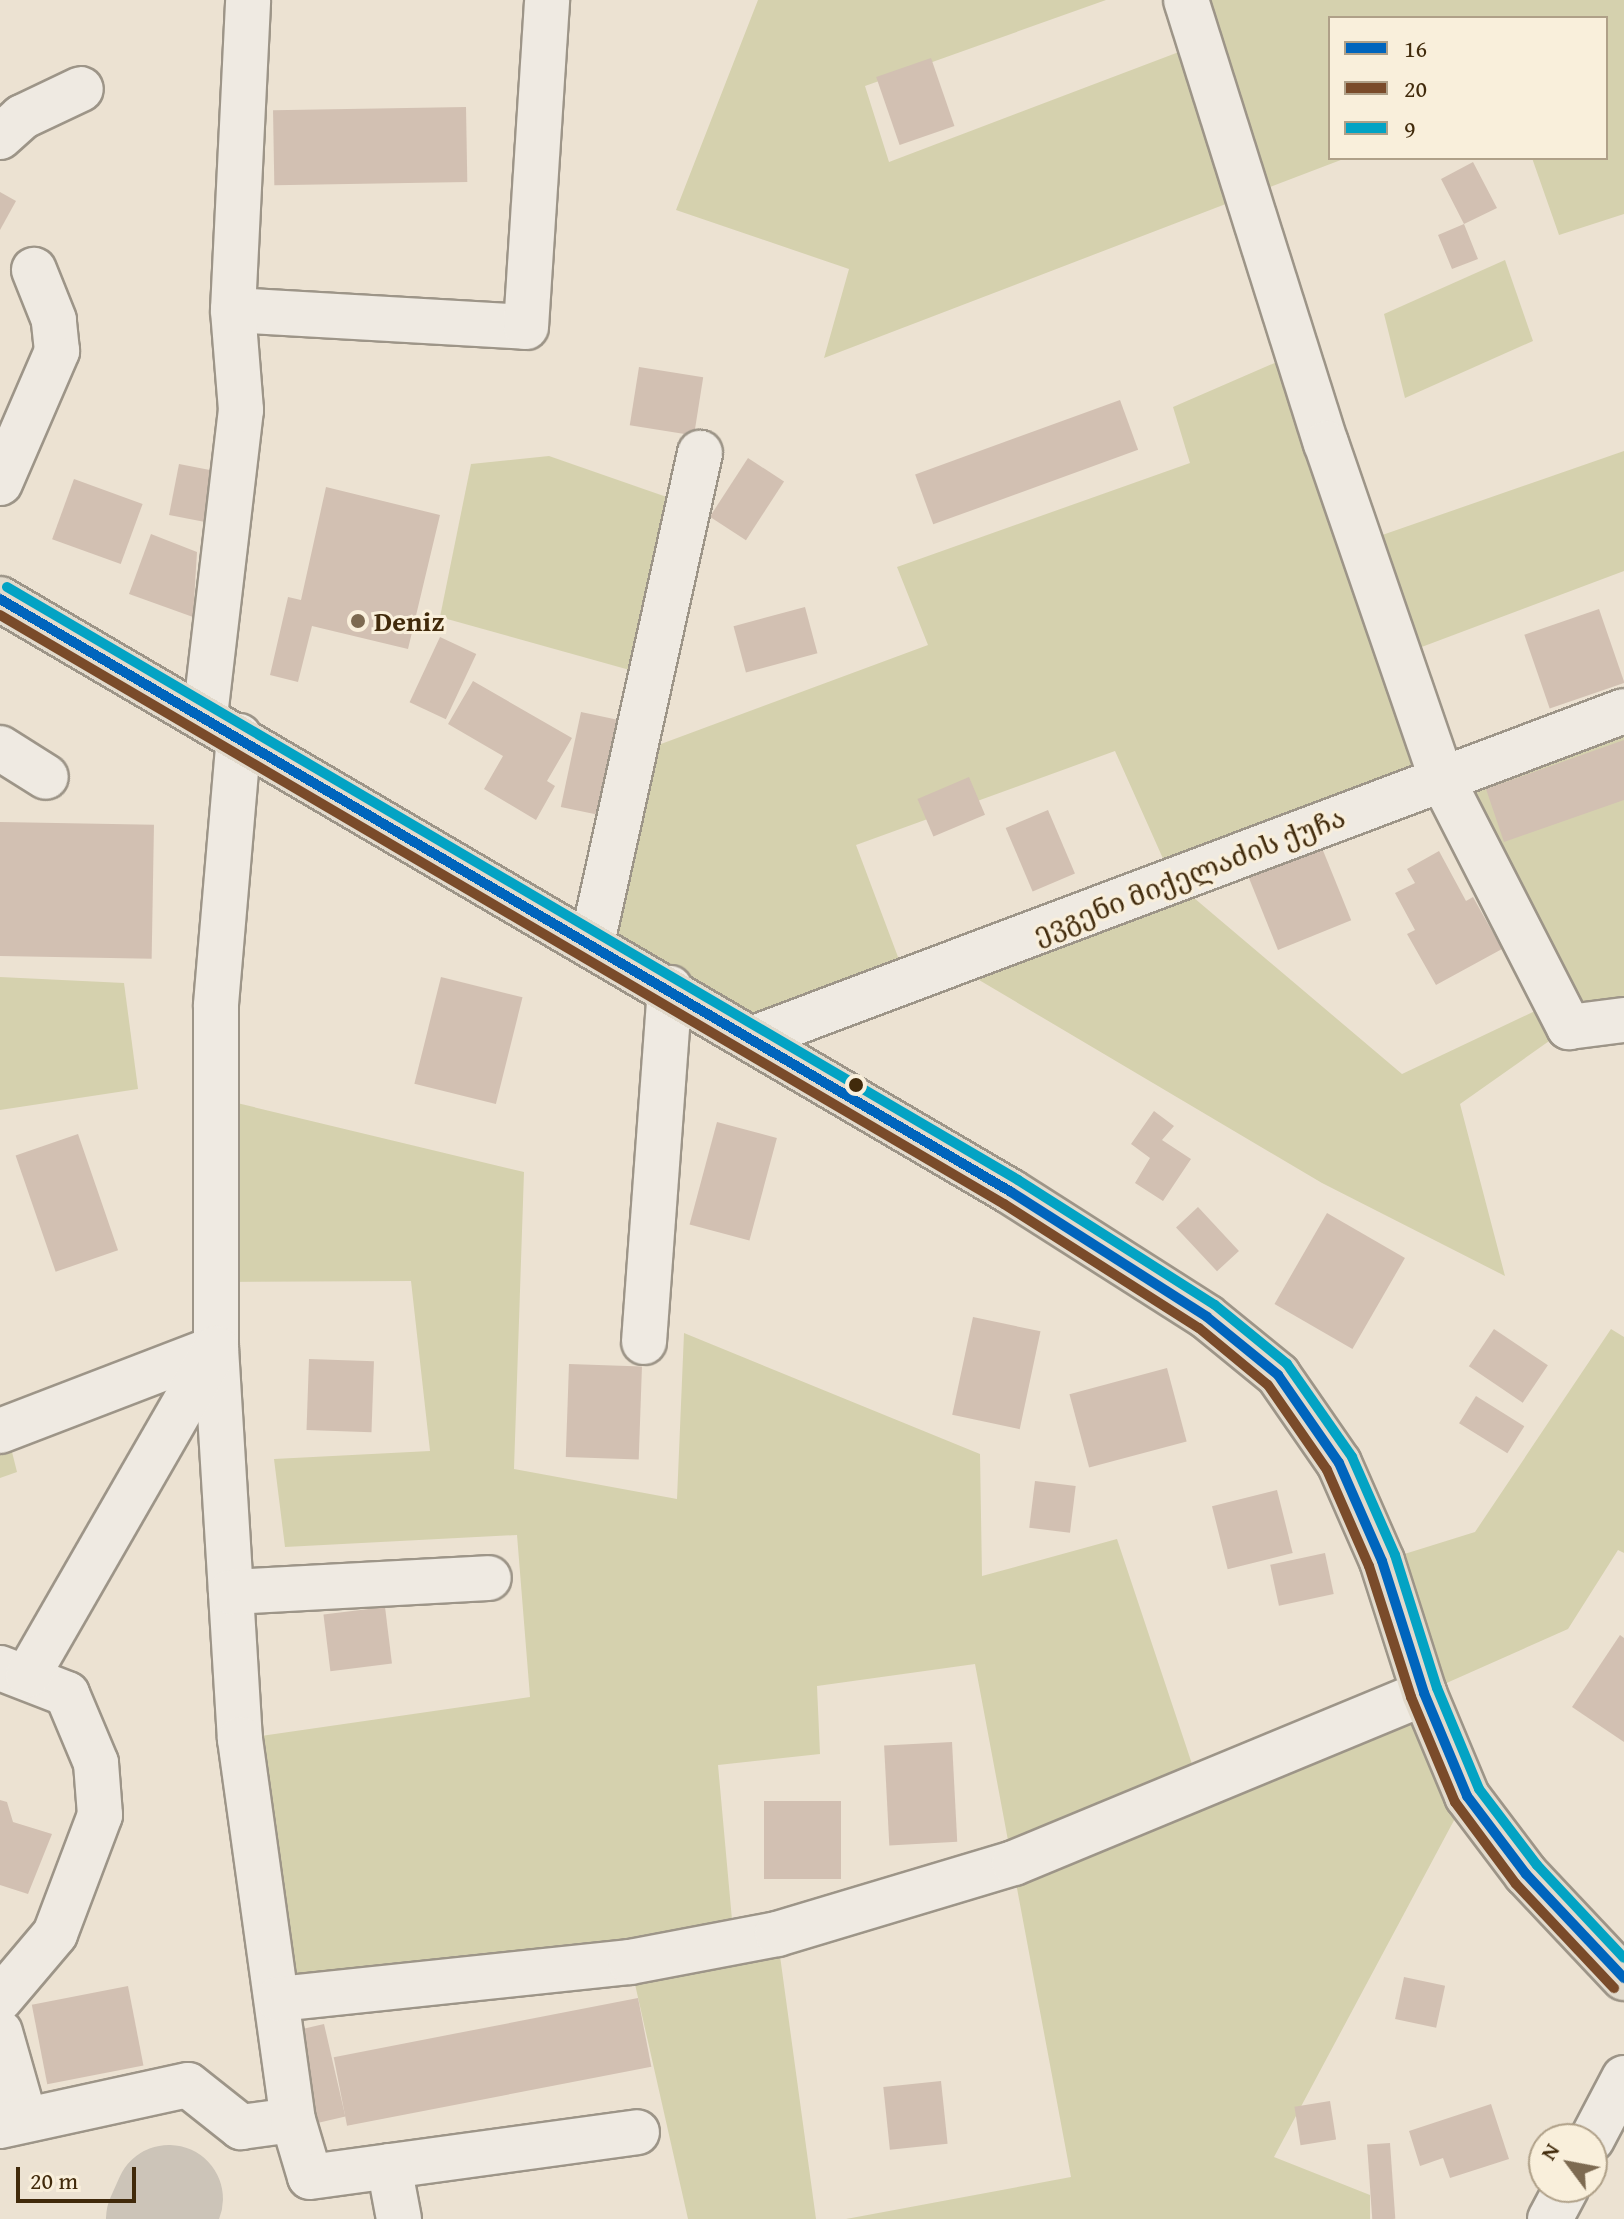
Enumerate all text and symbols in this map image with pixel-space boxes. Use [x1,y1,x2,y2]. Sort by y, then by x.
legend [1328,16,1608,160]
text: 16 [1404,31,1427,66]
text: 20 [1404,71,1427,106]
text: 9 [1404,111,1416,146]
place label: Deniz [374,604,445,638]
marker: Deniz [349,612,367,630]
street label: ევგენი მიქელაძის ქუჩა [1028,800,1350,950]
unlabelled marker [848,1077,864,1093]
north arrow [1528,2123,1608,2203]
text: N [1532,2137,1567,2166]
scale bar [20,2151,140,2201]
text: 20 m [30,2163,78,2198]

